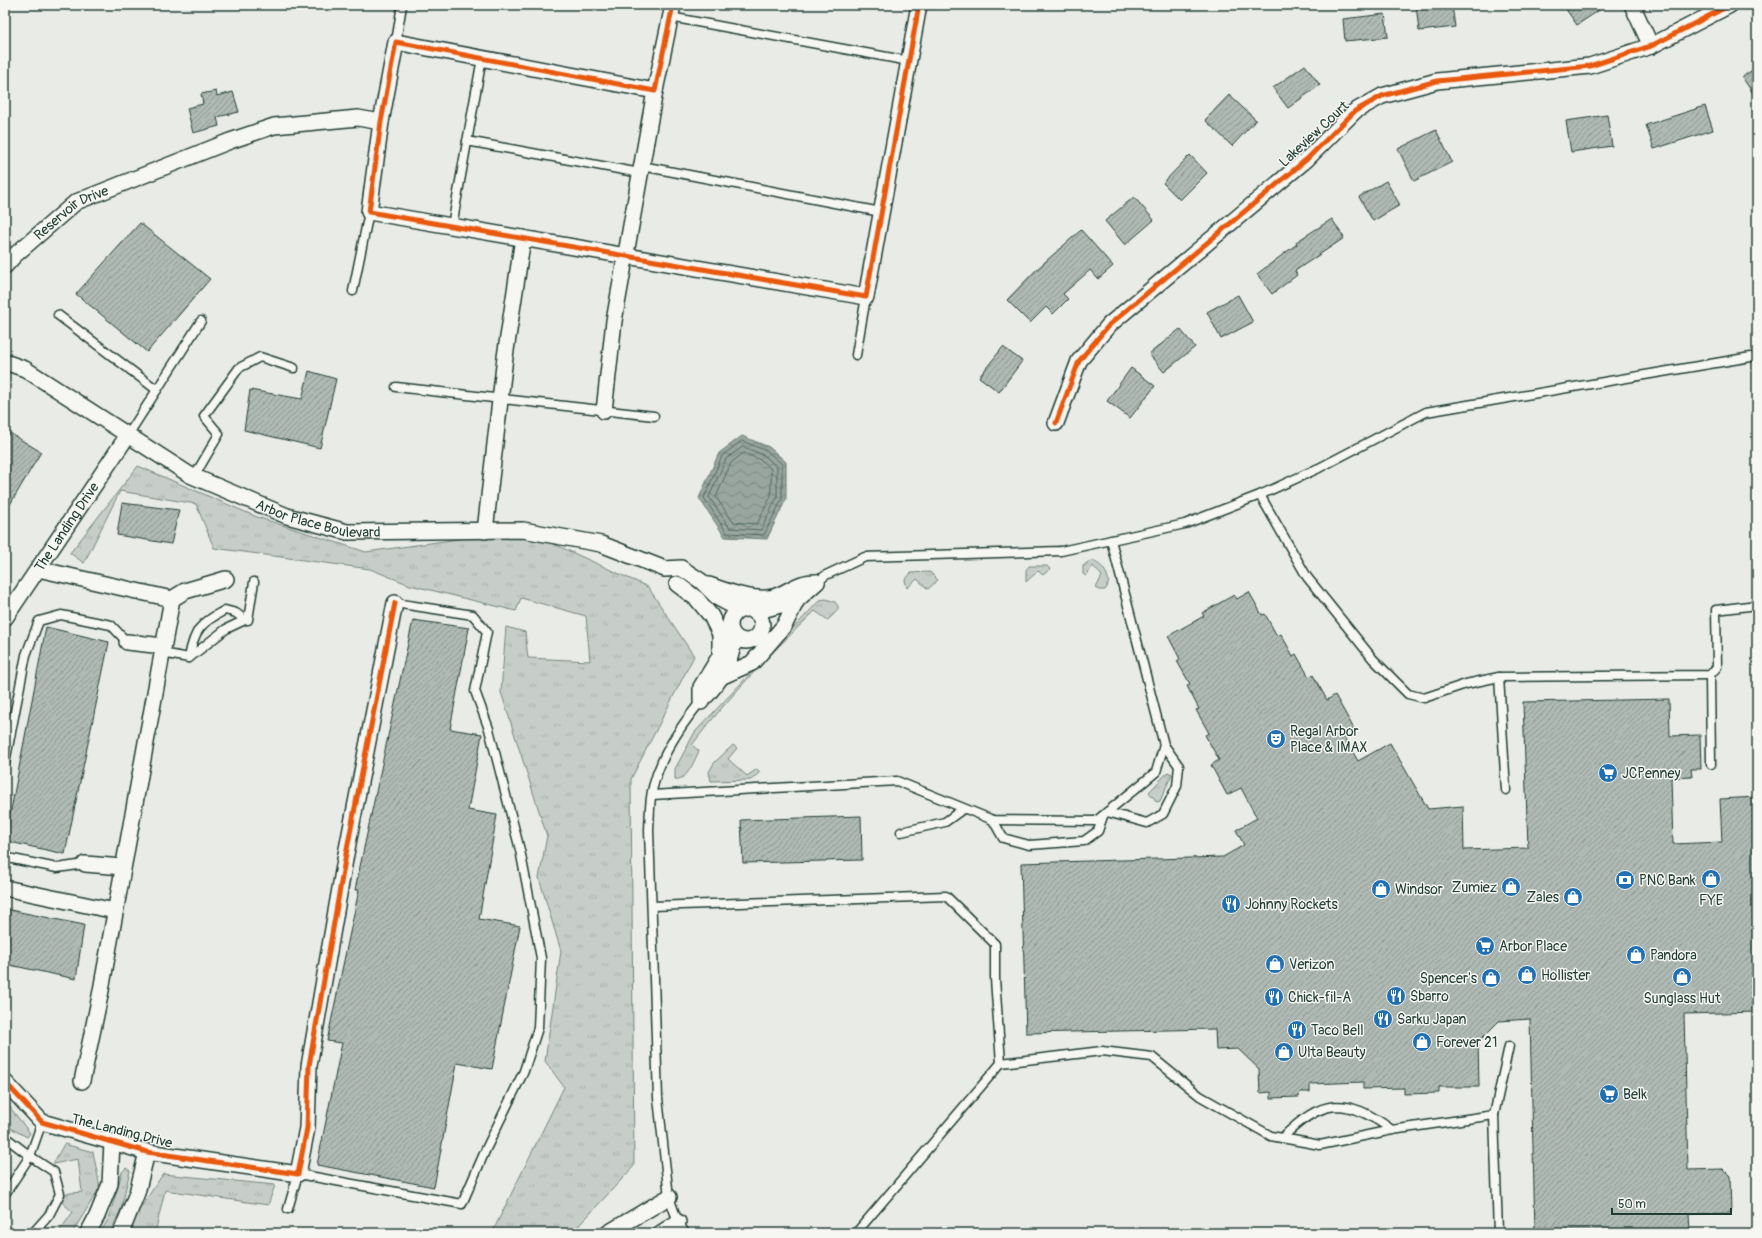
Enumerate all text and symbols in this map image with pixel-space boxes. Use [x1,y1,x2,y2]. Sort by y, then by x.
street label: Lakeview Court [1276,97,1353,171]
street label: Reservoir Drive [30,182,111,243]
street label: The Landing Drive [30,479,102,574]
street label: Arbor Place Boulevard [253,495,381,541]
place label: Regal Arbor Place & IMAX [1290,723,1368,756]
theatre icon: Regal Arbor Place & IMAX [1265,728,1287,750]
supermarket icon: JCPenney [1597,762,1619,784]
place label: JCPenney [1622,765,1680,782]
shop icon: FYE [1700,868,1722,890]
bank icon: PNC Bank [1614,869,1636,891]
place label: PNC Bank [1639,872,1696,889]
shop icon: Zumiez [1500,876,1522,898]
shop icon: Windsor [1370,878,1392,900]
place label: Zumiez [1452,879,1497,896]
place label: Windsor [1395,881,1443,898]
shop icon: Zales [1562,886,1584,908]
place label: Zales [1526,889,1560,906]
place label: FYE [1699,892,1723,909]
restaurant icon: Johnny Rockets [1220,893,1242,915]
place label: Johnny Rockets [1245,896,1338,913]
supermarket icon: Arbor Place [1474,935,1496,957]
place label: Arbor Place [1499,938,1567,955]
shop icon: Pandora [1625,944,1647,966]
place label: Pandora [1650,947,1697,964]
shop icon: Verizon [1264,953,1286,975]
place label: Verizon [1289,956,1334,973]
shop icon: Hollister [1516,964,1538,986]
shop icon: Sunglass Hut [1671,966,1693,988]
shop icon: Spencer's [1480,967,1502,989]
place label: Hollister [1541,967,1590,984]
place label: Spencer's [1420,970,1478,987]
restaurant icon: Sbarro [1385,985,1407,1007]
restaurant icon: Chick-fil-A [1263,986,1285,1008]
place label: Sbarro [1410,988,1449,1005]
place label: Chick-fil-A [1288,989,1351,1006]
place label: Sunglass Hut [1643,990,1721,1007]
restaurant icon: Sarku Japan [1372,1008,1394,1030]
place label: Sarku Japan [1397,1011,1467,1028]
restaurant icon: Taco Bell [1286,1019,1308,1041]
place label: Taco Bell [1311,1022,1364,1039]
shop icon: Forever 21 [1411,1031,1433,1053]
place label: Forever 21 [1436,1034,1497,1051]
shop icon: Ulta Beauty [1273,1041,1295,1063]
place label: Ulta Beauty [1298,1044,1366,1061]
supermarket icon: Belk [1598,1083,1620,1105]
place label: Belk [1623,1086,1647,1103]
street label: The Landing Drive [70,1110,174,1152]
scale bar [1612,1190,1731,1216]
text: 50 m [1618,1197,1646,1212]

